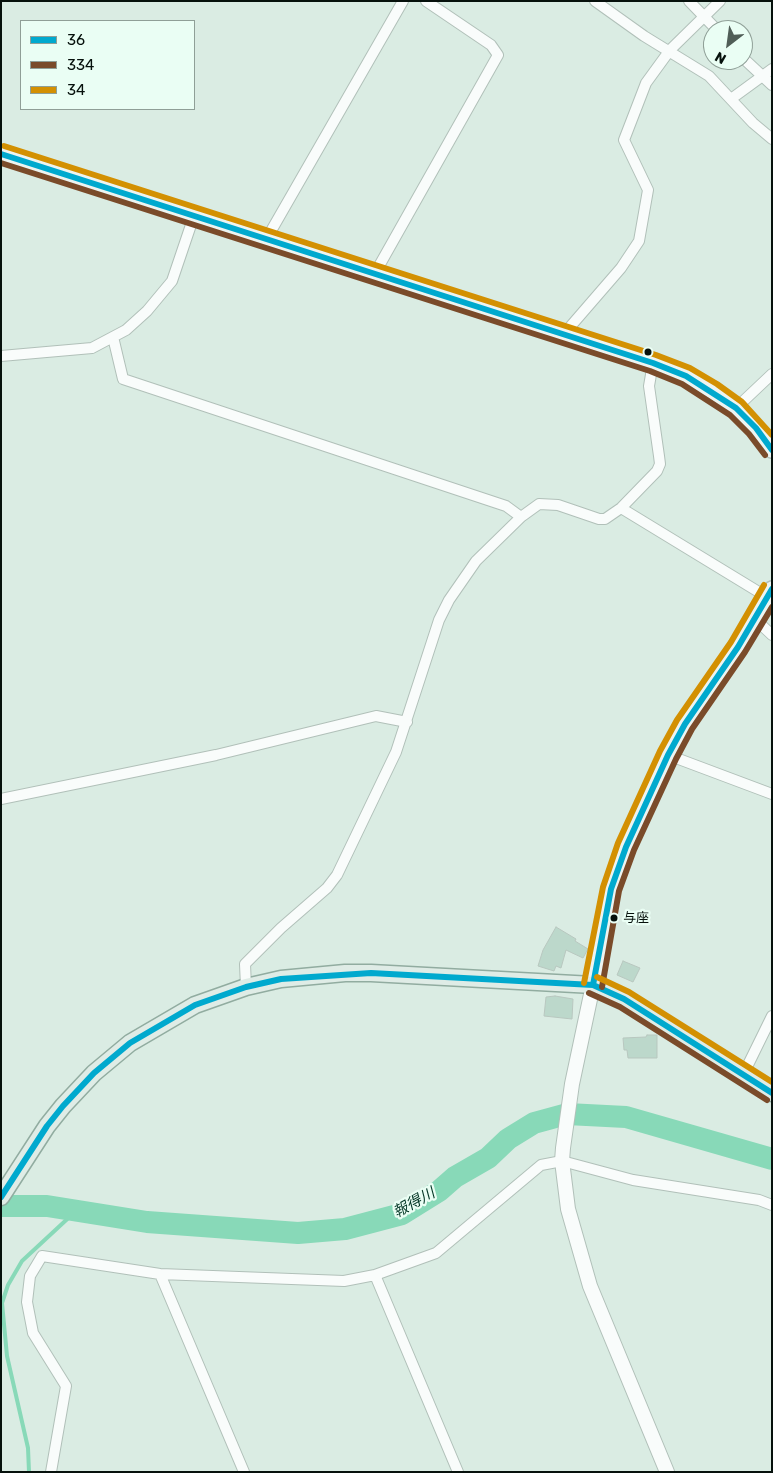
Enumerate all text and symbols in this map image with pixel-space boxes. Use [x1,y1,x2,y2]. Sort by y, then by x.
legend [20,20,195,110]
north arrow [703,20,753,70]
text: 36 [67,31,85,49]
text: N [712,48,729,67]
text: 334 [67,56,94,74]
text: 34 [67,81,85,99]
unlabelled marker [643,347,653,357]
place label: 与座 [623,910,649,926]
marker: 与座 [609,913,619,923]
water label: 報得川 [390,1184,438,1222]

